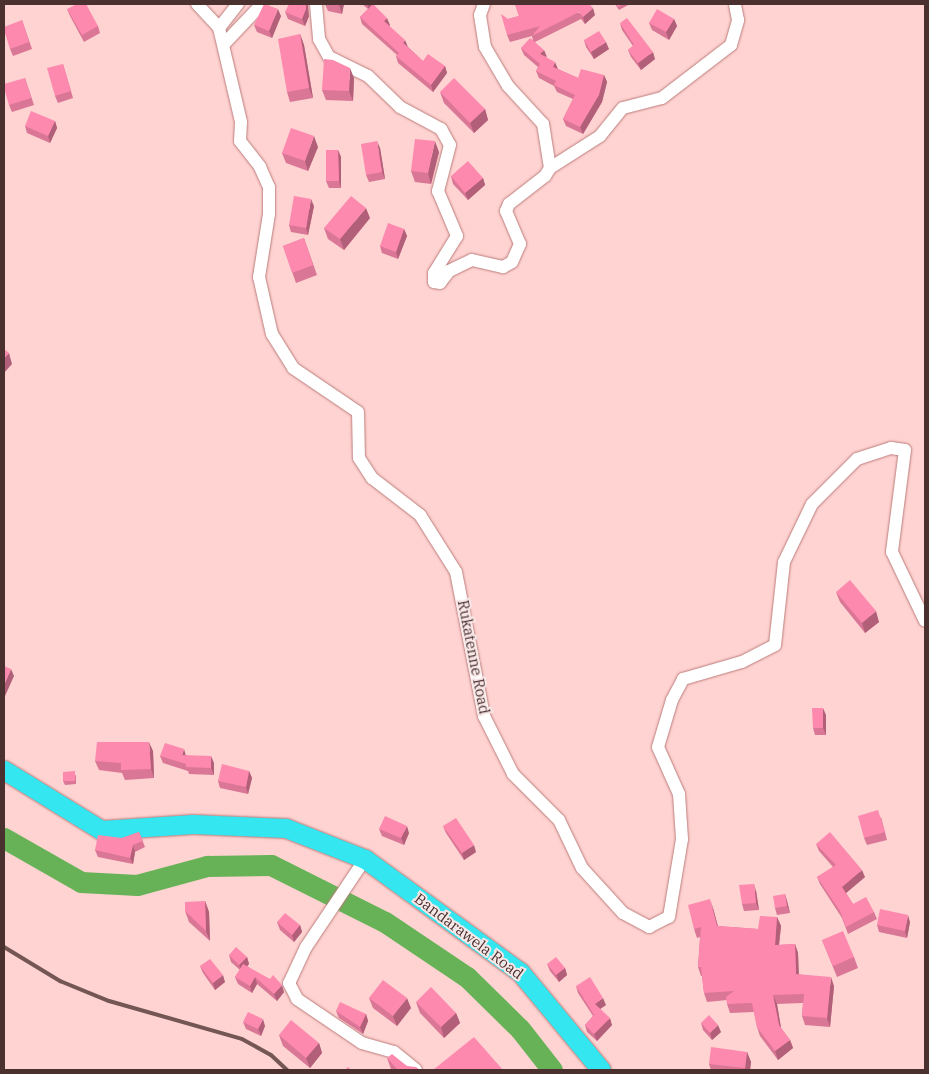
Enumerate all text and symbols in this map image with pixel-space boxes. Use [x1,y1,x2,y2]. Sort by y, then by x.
street label: Rukatenne Road [454,598,494,716]
street label: Bandarawela Road [411,889,527,983]

